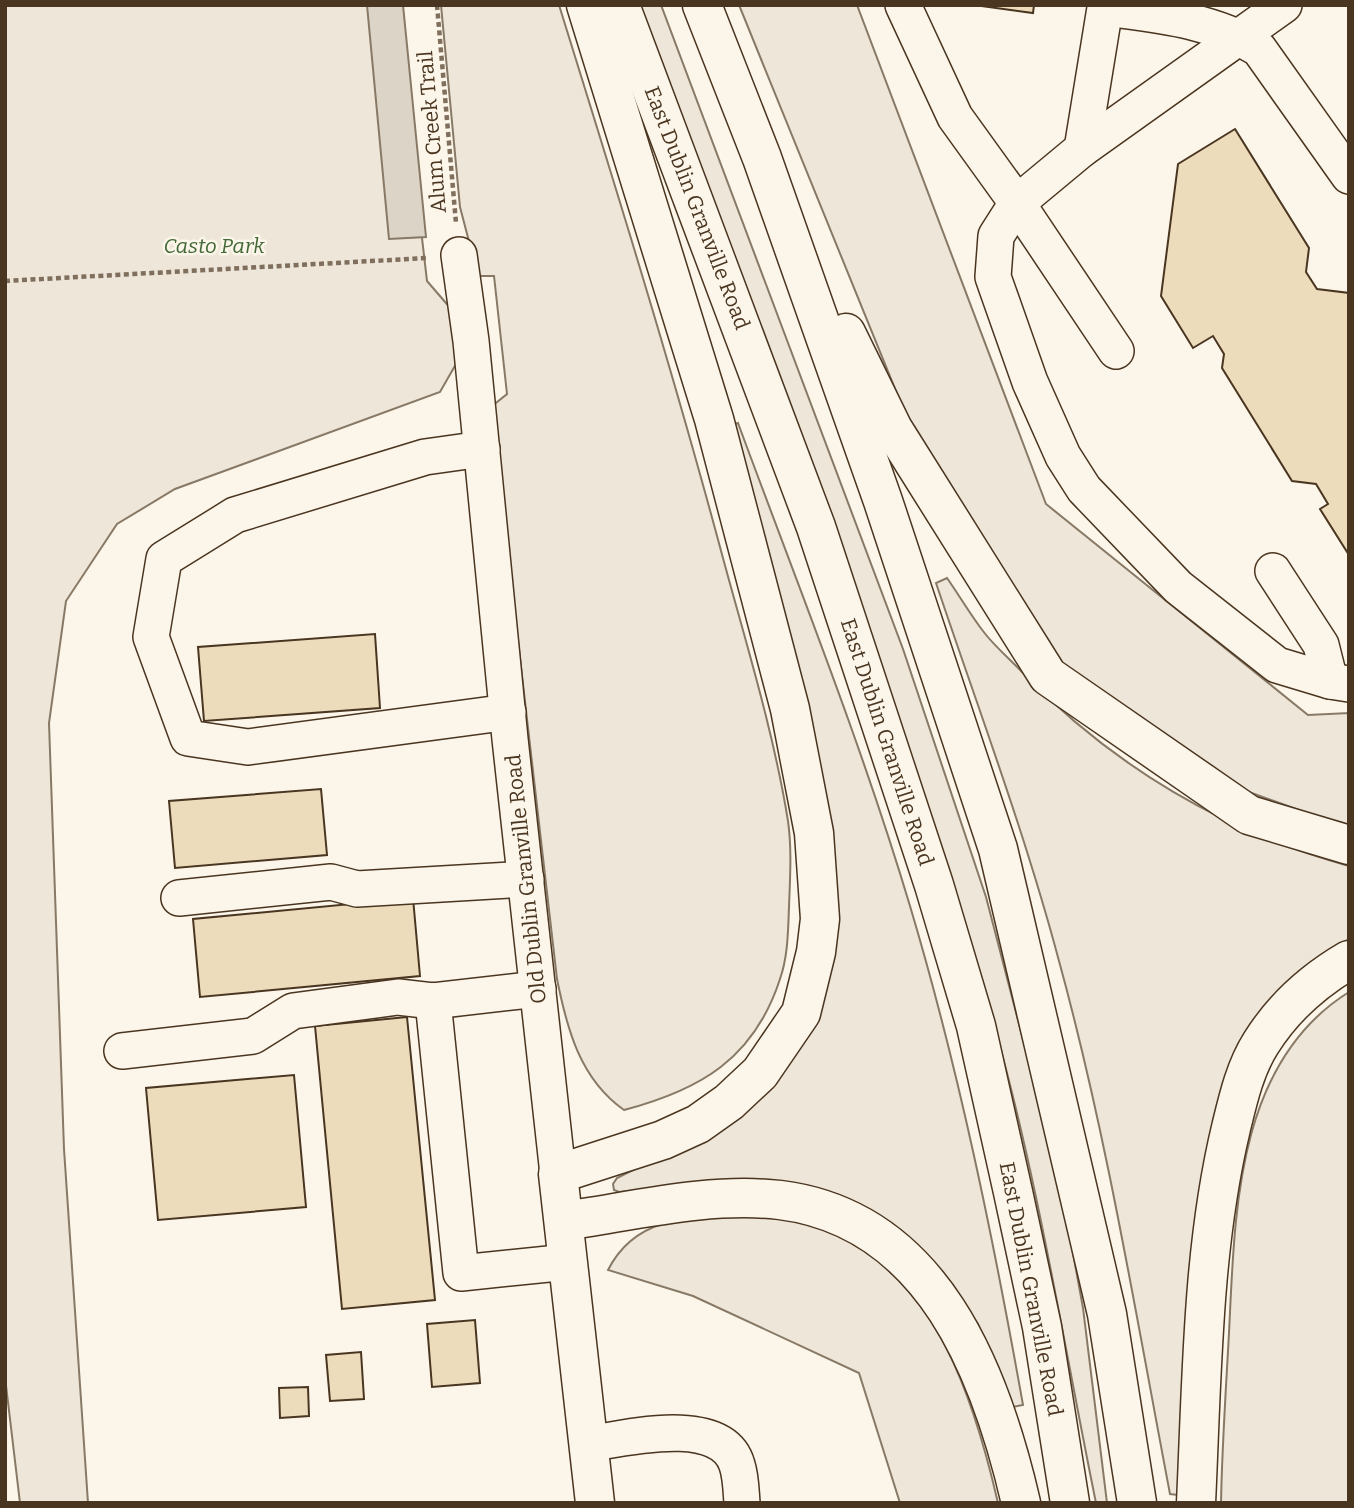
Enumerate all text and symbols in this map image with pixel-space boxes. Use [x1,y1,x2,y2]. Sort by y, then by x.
street label: Alum Creek Trail [412,50,452,214]
street label: East Dublin Granville Road [639,83,755,333]
park label: Casto Park [163,233,265,259]
street label: East Dublin Granville Road [835,615,939,869]
street label: Old Dublin Granville Road [500,753,552,1005]
street label: East Dublin Granville Road [994,1160,1068,1418]

